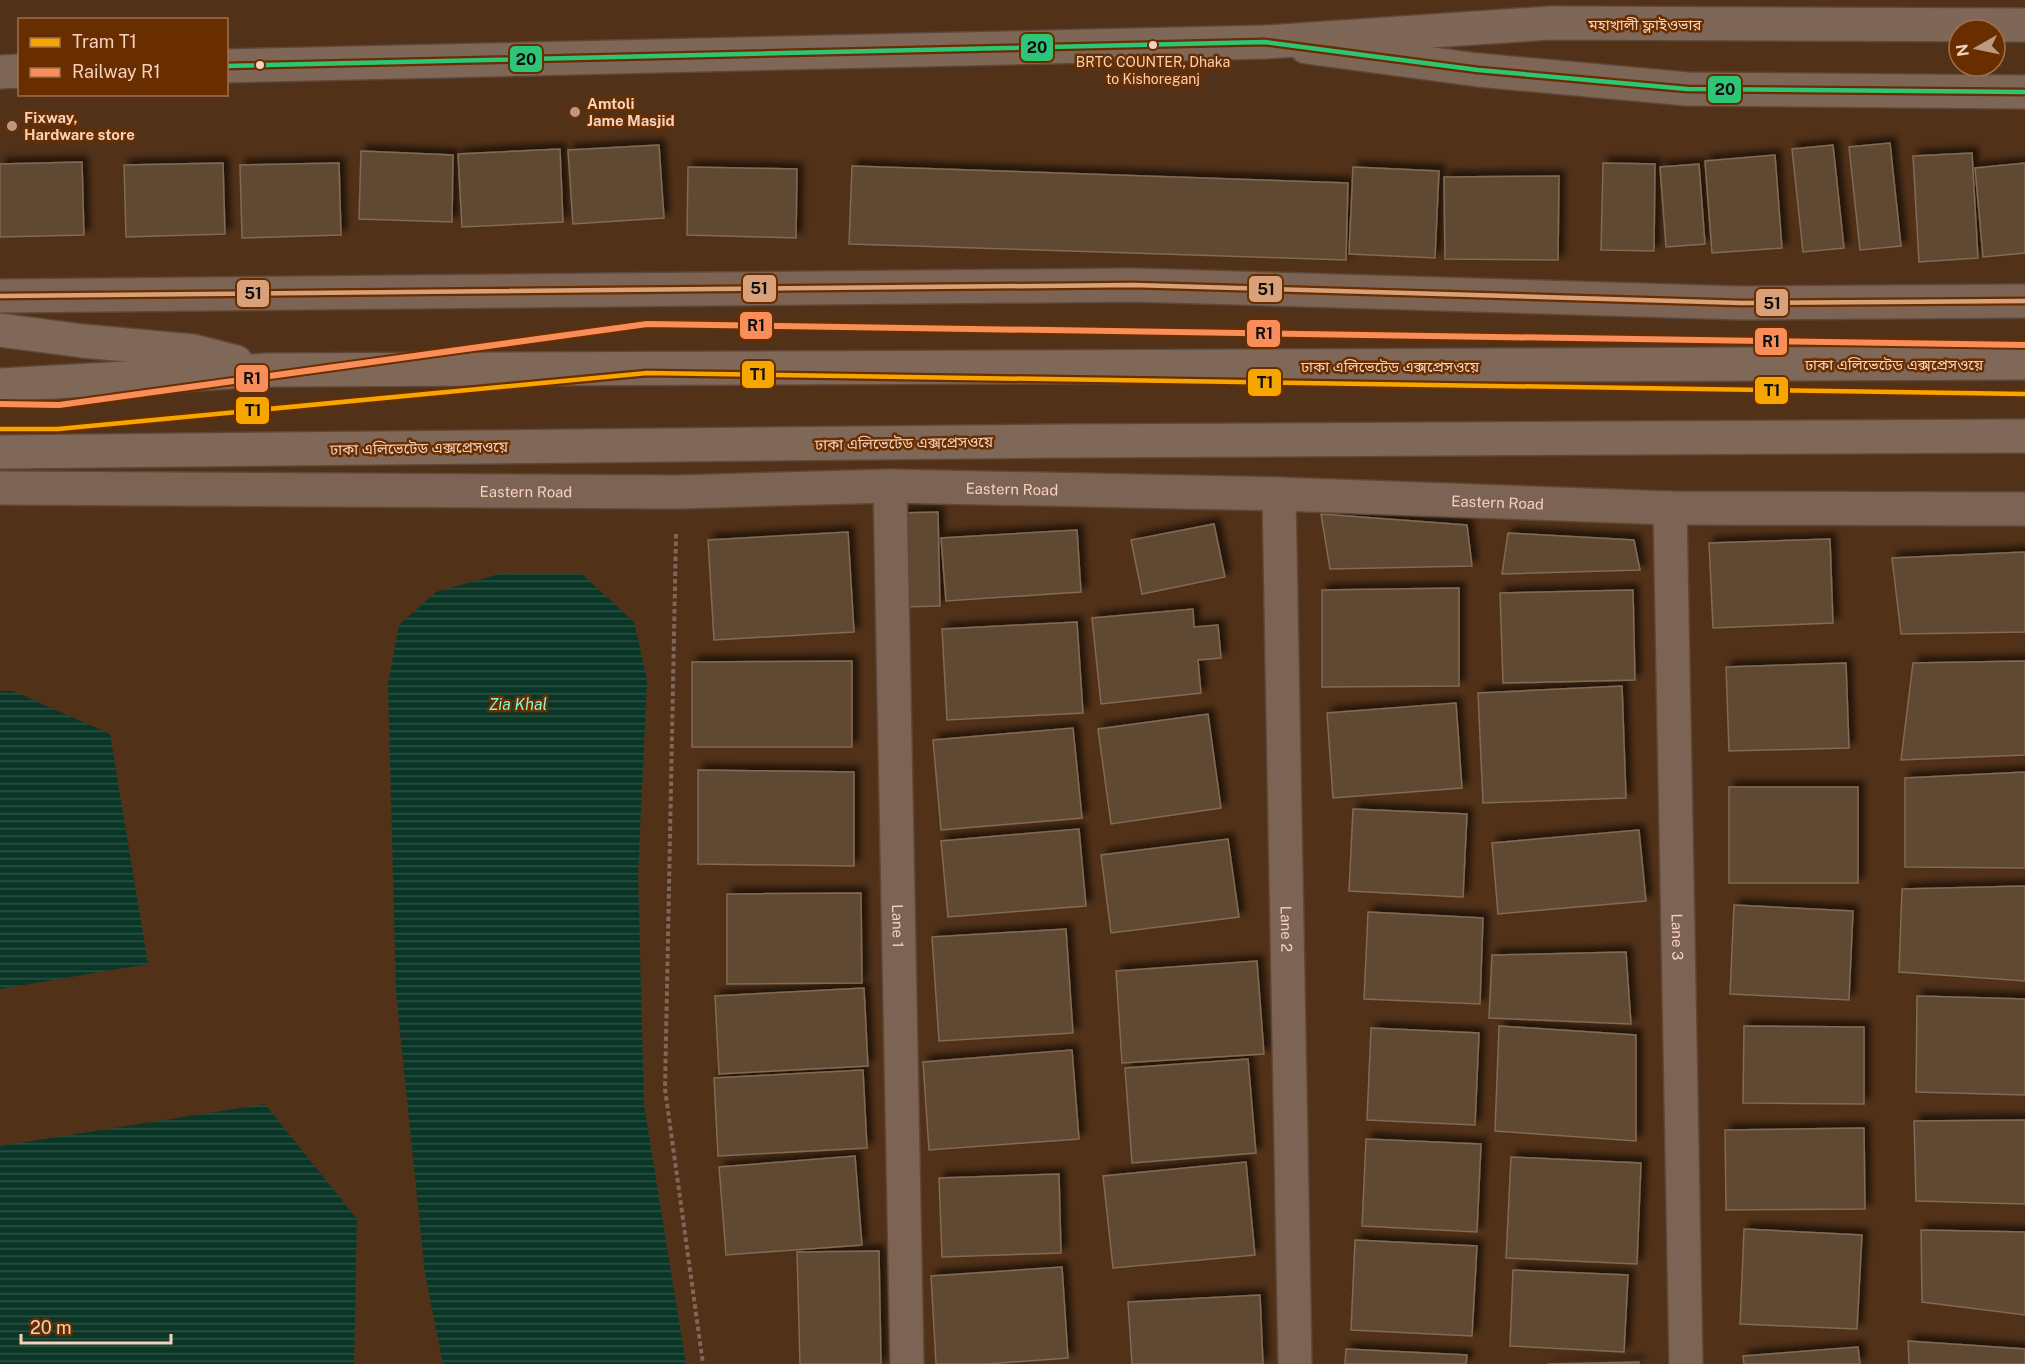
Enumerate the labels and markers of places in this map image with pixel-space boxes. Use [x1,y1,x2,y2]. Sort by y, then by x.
marker: BRTC COUNTER, Dhaka to Kishoreganj [1147,39,1159,51]
place label: BRTC COUNTER, Dhaka to Kishoreganj [1076,54,1230,87]
unlabelled marker [254,59,266,71]
place label: Amtoli Jame Masjid [587,95,675,129]
marker: Amtoli Jame Masjid [568,105,582,119]
place label: Fixway, Hardware store [24,109,135,143]
marker: Fixway, Hardware store [5,119,19,133]

